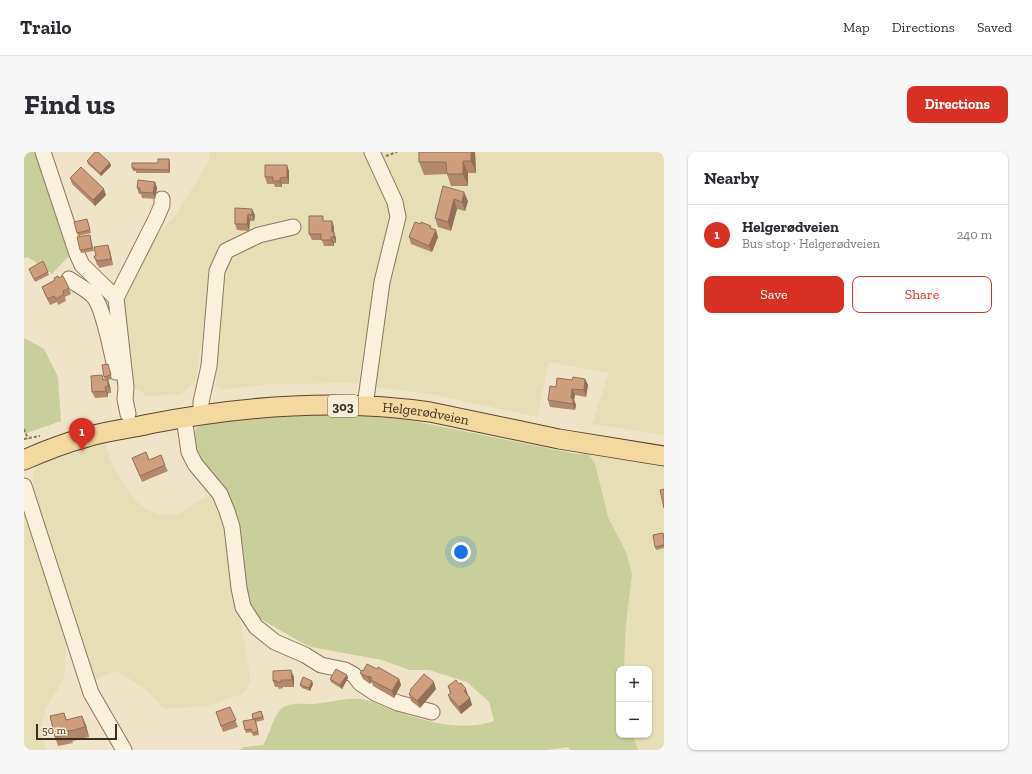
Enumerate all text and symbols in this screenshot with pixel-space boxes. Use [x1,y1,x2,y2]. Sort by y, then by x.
text: Trailo [20,16,71,39]
text: Map [843,19,870,36]
text: Directions [892,19,955,36]
text: Saved [977,19,1012,36]
button: Directions [907,86,1008,123]
text: Find us [24,88,115,121]
text: Nearby [704,168,759,188]
text: Helgerødveien [742,218,839,236]
text: 1 [714,227,720,242]
text: 240 m [957,227,992,242]
text: Bus stop · Helgerødveien [742,236,880,251]
button: Save [704,276,844,313]
button: Share [852,276,992,313]
road number: 303 [328,395,358,417]
street label: Helgerødveien [382,398,471,428]
pin: 1 [69,418,95,451]
your location [451,542,471,562]
map controls [616,666,652,738]
button: + [616,666,652,702]
button: − [616,702,652,738]
scale bar [36,722,117,741]
text: 50 m [42,724,66,737]

